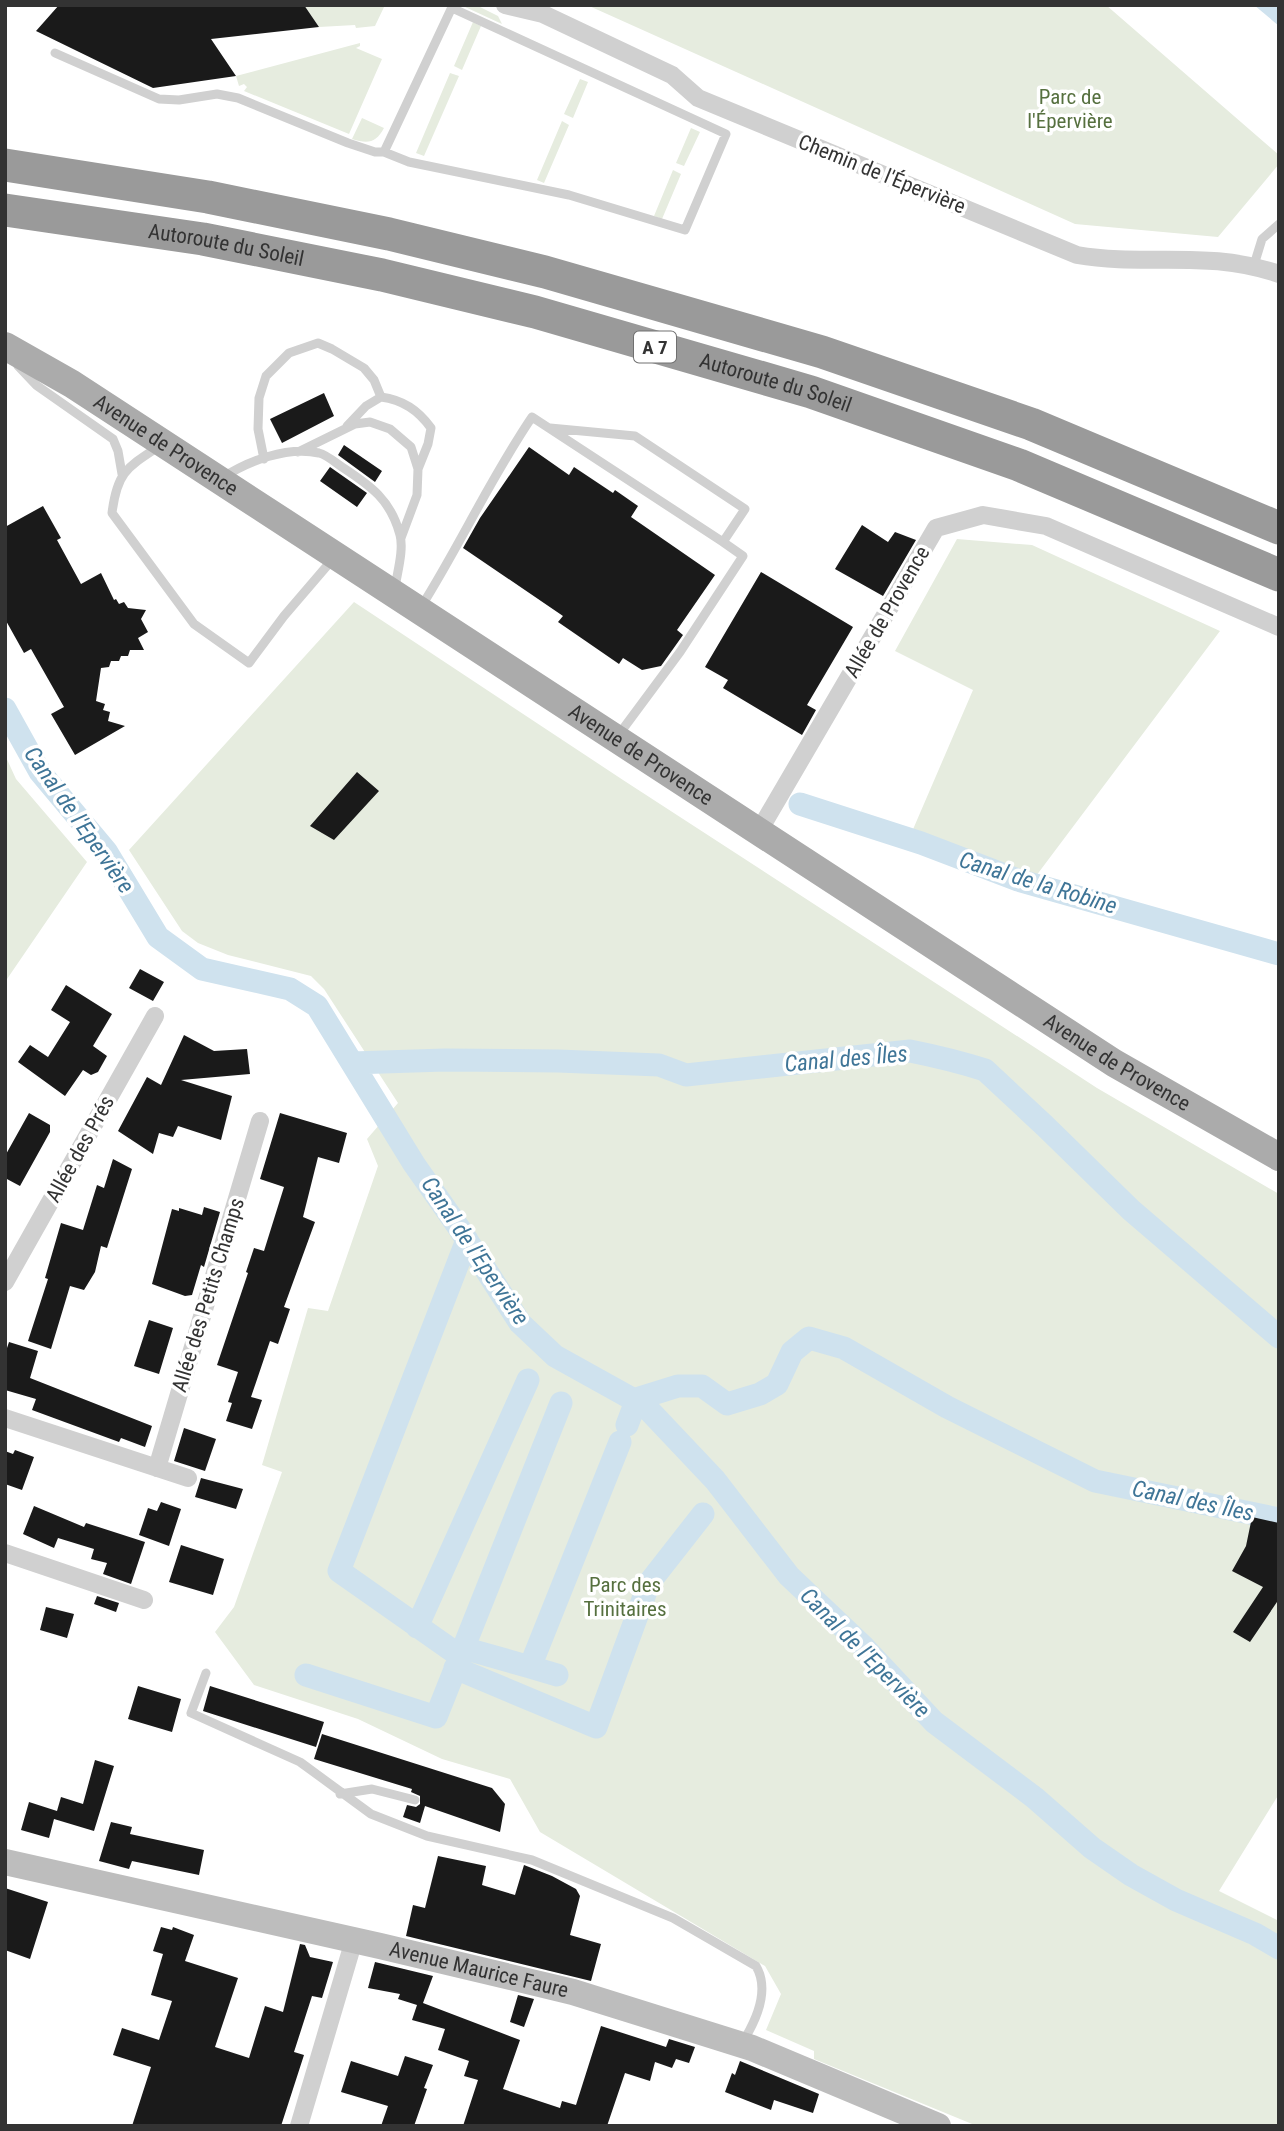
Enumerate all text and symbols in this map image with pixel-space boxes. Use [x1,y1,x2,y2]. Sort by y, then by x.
park label: Parc de l'Épervière [1027,85,1113,133]
street label: Chemin de l'Épervière [795,130,969,219]
street label: Autoroute du Soleil [147,219,306,271]
road number: A 7 [634,332,676,362]
street label: Autoroute du Soleil [697,348,855,417]
street label: Avenue de Provence [89,389,242,501]
street label: Allée de Provence [840,542,934,682]
street label: Avenue de Provence [564,699,718,810]
water label: Canal de l'Epervière [18,742,140,898]
water label: Canal de la Robine [956,846,1120,920]
street label: Avenue de Provence [1039,1009,1195,1116]
water label: Canal des Îles [783,1039,909,1078]
street label: Allée des Prés [41,1091,119,1207]
water label: Canal de l'Epervière [416,1172,534,1330]
street label: Allée des Petits Champs [167,1195,249,1395]
water label: Canal des Îles [1130,1474,1256,1527]
park label: Parc des Trinitaires [583,1573,667,1621]
water label: Canal de l'Epervière [794,1582,936,1724]
street label: Avenue Maurice Faure [387,1937,571,2003]

